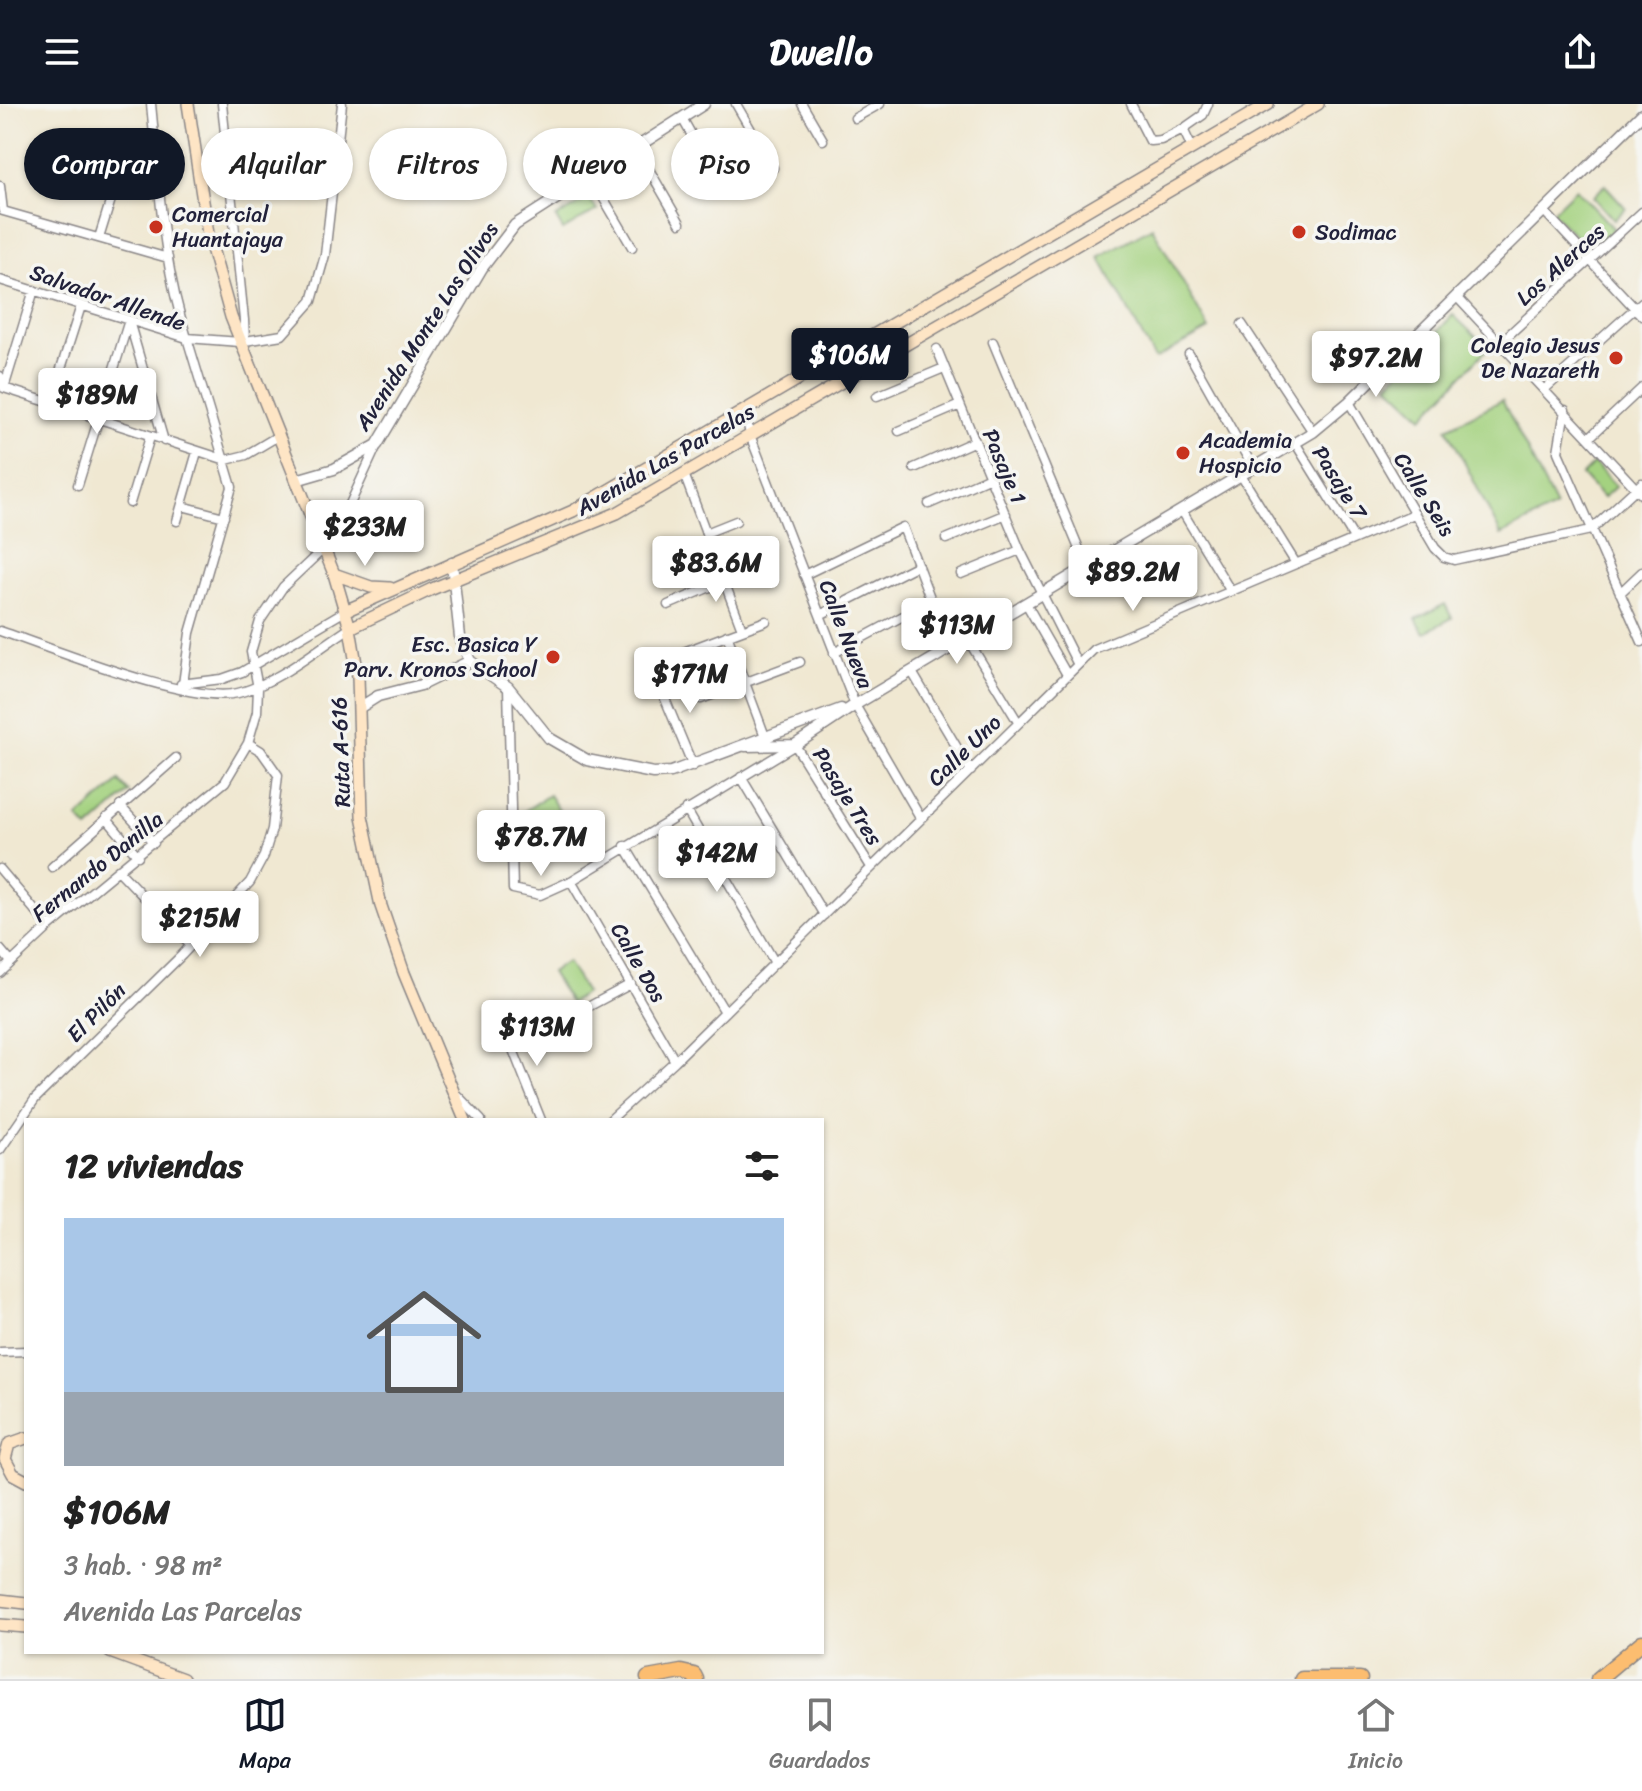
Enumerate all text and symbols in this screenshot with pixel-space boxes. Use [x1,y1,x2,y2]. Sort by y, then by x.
text: Dwello [769,20,873,84]
icon: menu [40,30,84,74]
icon: share [1558,30,1602,74]
chip: Comprar [24,128,185,200]
chip: Alquilar [201,128,353,200]
chip: Filtros [369,128,507,200]
chip: Nuevo [523,128,655,200]
chip: Piso [671,128,779,200]
place label: Comercial Huantajaya [172,195,284,259]
place label: Sodimac [1315,213,1397,252]
street label: Los Alerces [1506,213,1615,316]
street label: Avenida Monte Los Olivos [343,214,509,440]
marker: Comercial Huantajaya [147,218,165,236]
marker: Sodimac [1290,223,1308,241]
street label: Salvador Allende [25,253,191,342]
place label: Colegio Jesus De Nazareth [1471,326,1601,390]
pin: $106M [794,328,906,396]
text: $106M [809,331,891,377]
pin: $97.2M [1311,331,1441,399]
text: $97.2M [1330,334,1422,380]
marker: Colegio Jesus De Nazareth [1607,349,1625,367]
pin: $189M [41,368,153,436]
text: $189M [56,371,138,417]
street label: Avenida Las Parcelas [567,392,763,527]
place label: Academia Hospicio [1198,421,1292,485]
street label: Pasaje 1 [971,422,1038,510]
street label: Pasaje 7 [1301,437,1378,528]
marker: Academia Hospicio [1174,444,1192,462]
street label: Calle Seis [1383,444,1466,544]
pin: $233M [309,500,421,568]
text: $233M [324,503,406,549]
pin: $83.6M [651,536,781,604]
text: $83.6M [670,539,762,585]
pin: $89.2M [1068,545,1198,613]
text: $89.2M [1086,548,1180,594]
street label: Calle Nueva [808,574,886,695]
pin: $113M [901,598,1013,666]
text: $113M [919,601,995,647]
place label: Esc. Basica Y Parv. Kronos School [344,625,539,689]
pin: $171M [634,647,746,715]
marker: Esc. Basica Y Parv. Kronos School [544,648,562,666]
text: $171M [652,650,728,696]
street label: Ruta A-616 [319,696,362,808]
street label: Calle Uno [918,704,1011,796]
street label: Pasaje Tres [802,739,894,854]
street label: Fernando Danilla [22,801,172,932]
pin: $78.7M [476,810,606,878]
text: $78.7M [495,813,587,859]
pin: $142M [661,826,773,894]
text: $142M [676,829,758,875]
pin: $215M [144,891,256,959]
text: $215M [160,894,240,940]
street label: Calle Dos [600,915,677,1010]
street label: El Pilón [57,973,136,1052]
pin: $113M [481,1000,593,1068]
text: $113M [499,1003,575,1049]
text: 12 viviendas [64,1136,243,1196]
icon: filters [740,1144,784,1188]
icon: home [352,1270,496,1414]
text: $106M [64,1482,170,1542]
text: 3 hab. · 98 m² [64,1542,223,1588]
text: Avenida Las Parcelas [64,1588,302,1634]
tab: Mapa [239,1693,291,1780]
tab: Guardados [769,1693,870,1780]
tab: Inicio [1348,1693,1403,1780]

